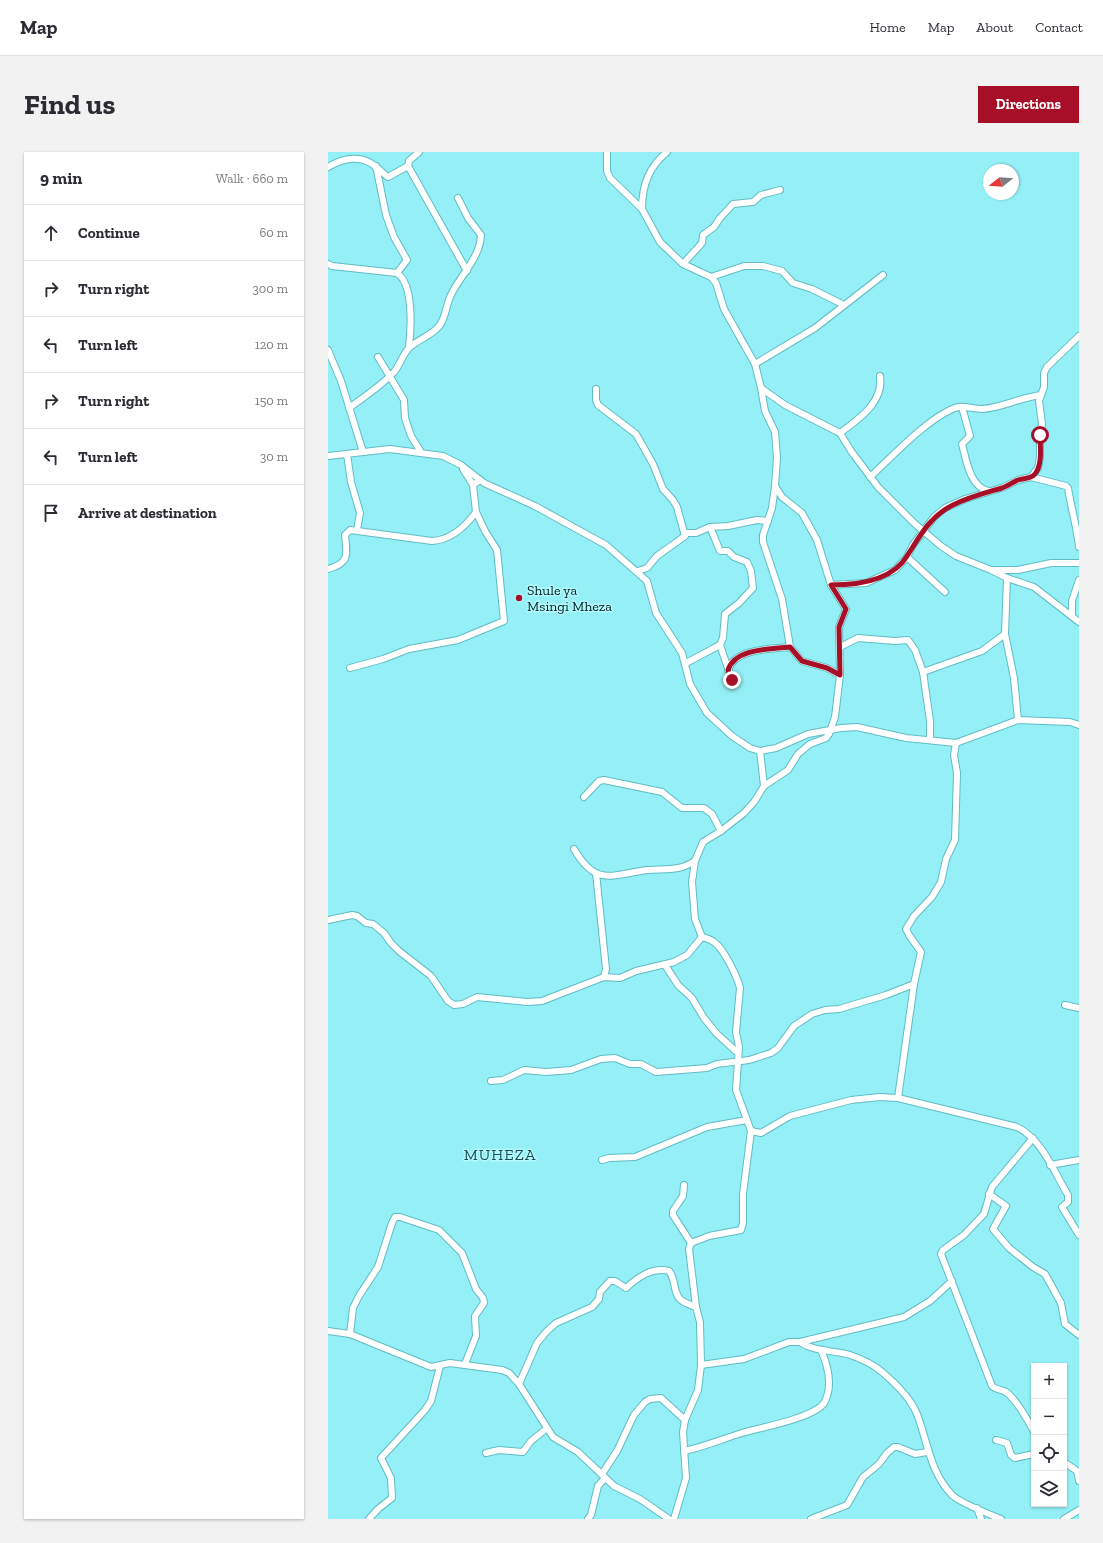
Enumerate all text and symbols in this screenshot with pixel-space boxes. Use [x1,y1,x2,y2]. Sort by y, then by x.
text: Map [20,16,57,39]
text: Home [870,19,906,36]
text: Map [928,19,954,36]
text: About [976,19,1013,36]
text: Contact [1035,19,1083,36]
button: Directions [978,86,1079,123]
text: Find us [24,88,115,121]
north arrow [983,164,1019,200]
text: 9 min [40,168,82,188]
text: Walk · 660 m [216,171,288,186]
icon: ahead [40,222,62,244]
text: Continue [78,224,140,242]
text: 60 m [259,225,288,240]
icon: right [40,278,62,300]
text: Turn right [78,280,149,298]
text: 300 m [252,281,288,296]
icon: left [40,334,62,356]
text: Turn left [78,336,138,354]
text: 120 m [255,337,288,352]
icon: right [40,390,62,412]
text: Turn right [78,392,149,410]
text: 150 m [255,393,288,408]
route start [1031,426,1049,444]
icon: left [40,446,62,468]
text: Turn left [78,448,138,466]
text: 30 m [260,449,288,464]
icon: arrive [40,502,62,524]
text: Arrive at destination [78,504,217,522]
place label: Shule ya Msingi Mheza [527,582,612,615]
marker: Shule ya Msingi Mheza [514,593,524,603]
route end [723,671,741,689]
district label: MUHEZA [464,1145,536,1164]
map controls [1031,1363,1067,1507]
button: + [1031,1363,1067,1399]
button: − [1031,1399,1067,1435]
button: locate [1031,1435,1067,1471]
button: layers [1031,1471,1067,1507]

